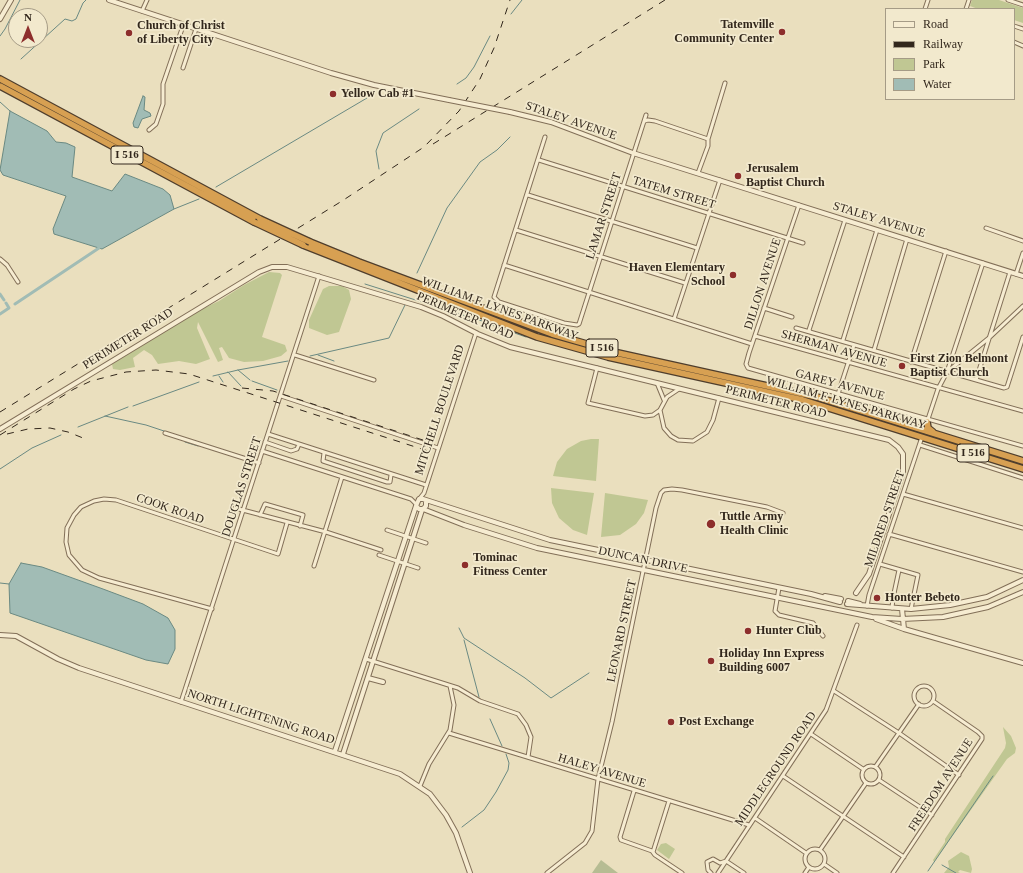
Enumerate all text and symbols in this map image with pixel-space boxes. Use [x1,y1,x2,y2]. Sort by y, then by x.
north arrow [8,8,48,48]
legend [885,8,1015,100]
text: N [24,11,32,23]
text: Road [923,17,948,31]
place label: Tatemville Community Center [674,18,774,46]
place label: Church of Christ of Liberty City [137,19,225,47]
marker: Tatemville Community Center [777,27,787,37]
marker: Church of Christ of Liberty City [124,28,134,38]
text: Railway [923,37,963,51]
text: Park [923,57,945,71]
text: Water [923,77,951,91]
place label: Yellow Cab #1 [341,87,414,101]
marker: Yellow Cab #1 [328,89,338,99]
street label: STALEY AVENUE [523,99,619,143]
road number: I 516 [111,146,143,164]
place label: Jerusalem Baptist Church [746,162,825,190]
street label: LAMAR STREET [583,171,625,261]
marker: Jerusalem Baptist Church [733,171,743,181]
street label: TATEM STREET [631,174,717,212]
street label: STALEY AVENUE [831,199,927,241]
street label: DILLON AVENUE [741,236,785,332]
place label: Haven Elementary School [629,261,725,289]
marker: Haven Elementary School [728,270,738,280]
street label: WILLIAM F. LYNES PARKWAY [420,274,580,344]
street label: PERIMETER ROAD [414,289,516,343]
street label: PERIMETER ROAD [80,305,176,373]
street label: SHERMAN AVENUE [779,327,889,371]
road number: I 516 [586,339,618,357]
street label: MITCHELL BOULEVARD [412,343,468,477]
place label: First Zion Belmont Baptist Church [910,352,1008,380]
marker: First Zion Belmont Baptist Church [897,361,907,371]
street label: GAREY AVENUE [794,366,886,404]
street label: WILLIAM F. LYNES PARKWAY [764,373,928,433]
street label: PERIMETER ROAD [724,382,828,422]
street label: DOUGLAS STREET [219,435,265,539]
road number: I 516 [957,444,989,462]
street label: MILDRED STREET [862,469,908,569]
street label: COOK ROAD [134,491,206,527]
place label: Tuttle Army Health Clinic [720,510,788,538]
marker: Tuttle Army Health Clinic [705,518,717,530]
street label: DUNCAN DRIVE [597,543,689,577]
place label: Tominac Fitness Center [473,551,547,579]
marker: Tominac Fitness Center [460,560,470,570]
street label: LEONARD STREET [604,578,640,684]
place label: Honter Bebeto [885,591,960,605]
marker: Honter Bebeto [872,593,882,603]
place label: Hunter Club [756,624,822,638]
marker: Hunter Club [743,626,753,636]
place label: Holiday Inn Express Building 6007 [719,647,824,675]
marker: Holiday Inn Express Building 6007 [706,656,716,666]
street label: NORTH LIGHTENING ROAD [186,686,336,748]
street label: MIDDLEGROUND ROAD [732,709,820,829]
place label: Post Exchange [679,715,754,729]
marker: Post Exchange [666,717,676,727]
street label: FREEDOM AVENUE [906,736,976,834]
street label: HALEY AVENUE [556,751,648,791]

